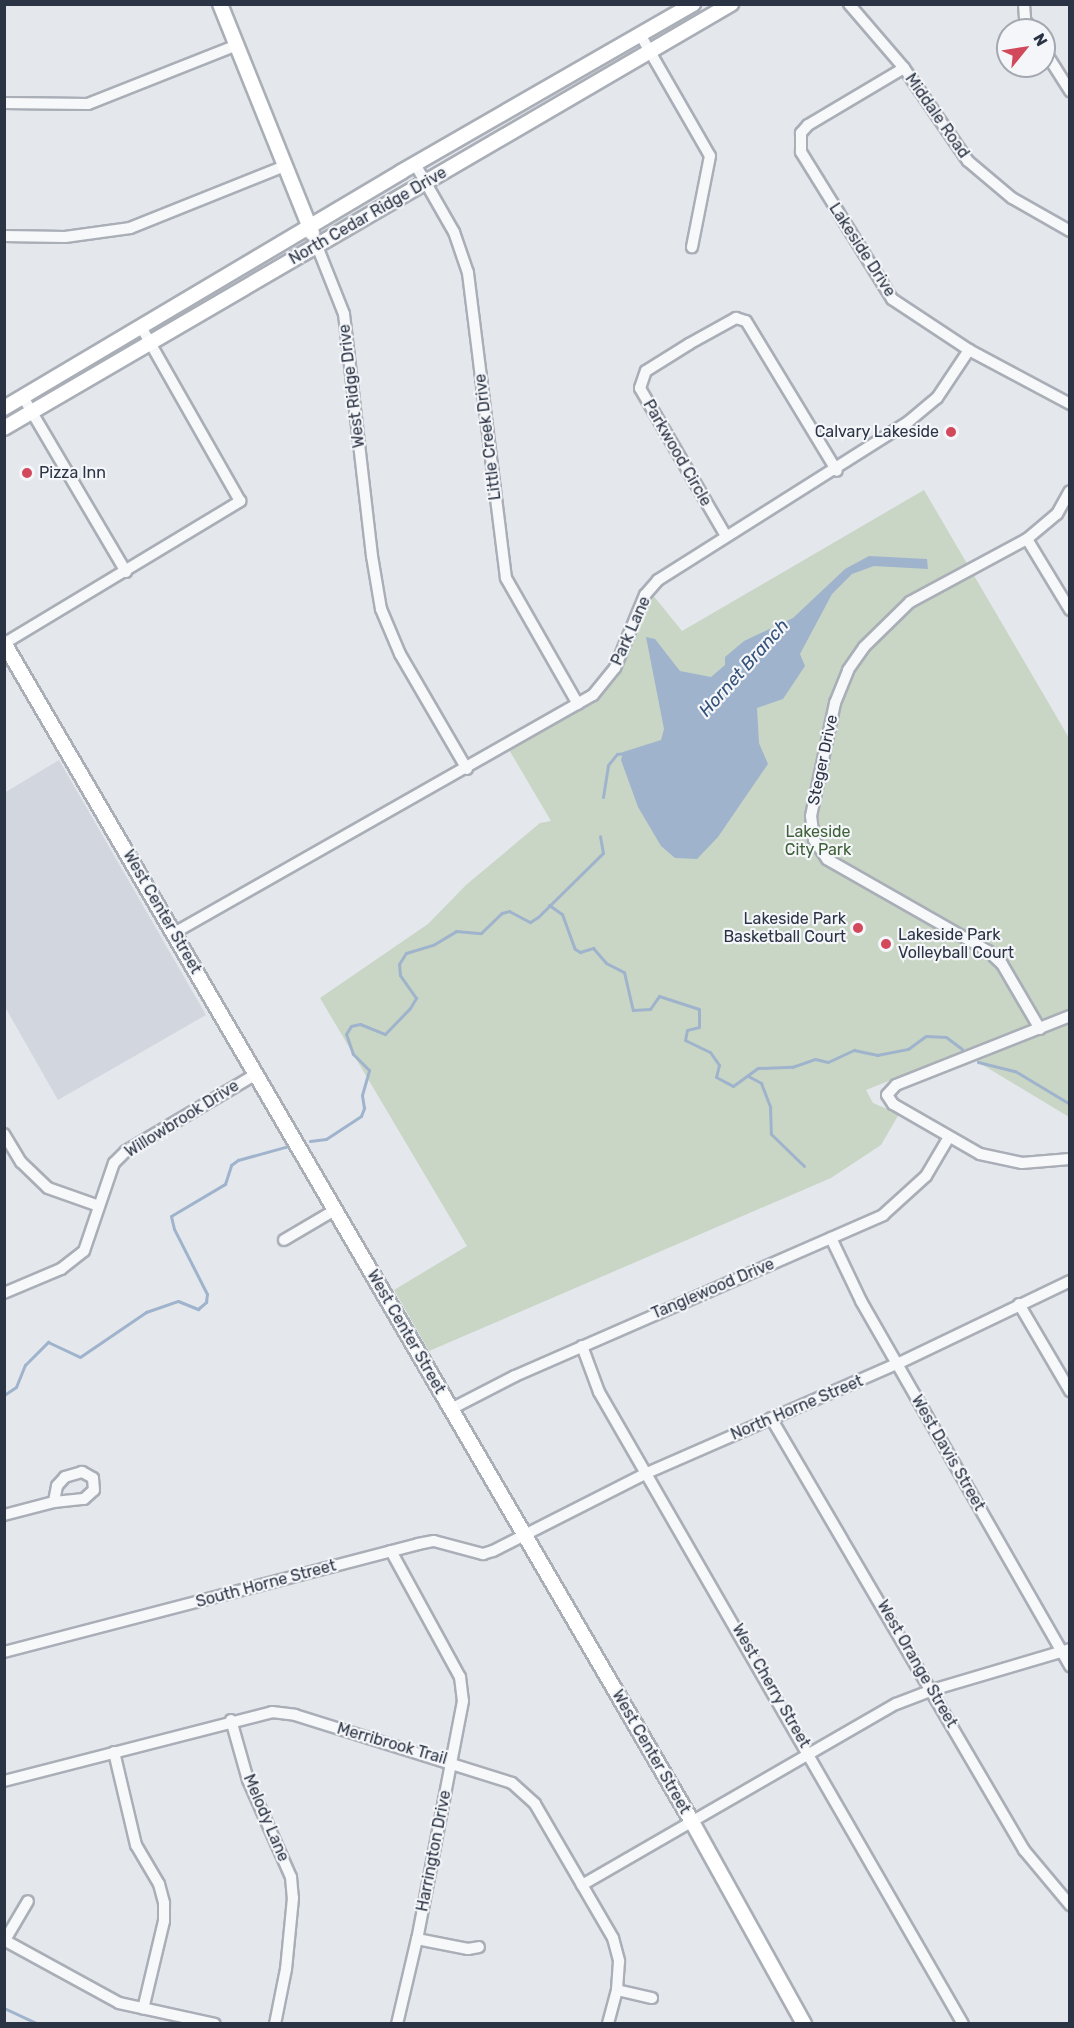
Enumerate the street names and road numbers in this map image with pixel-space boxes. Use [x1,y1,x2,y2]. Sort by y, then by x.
street label: Middale Road [901,70,973,162]
street label: North Cedar Ridge Drive [286,163,450,269]
street label: Lakeside Drive [825,200,899,300]
street label: West Ridge Drive [335,323,369,449]
street label: Little Creek Drive [471,373,505,501]
street label: Parkwood Circle [639,396,715,510]
street label: Park Lane [607,593,655,669]
street label: Steger Drive [804,713,842,807]
street label: West Center Street [119,846,205,978]
street label: Willowbrook Drive [121,1076,243,1162]
street label: Tanglewood Drive [649,1254,777,1324]
street label: West Center Street [363,1266,449,1398]
street label: North Horne Street [728,1371,866,1445]
street label: West Davis Street [907,1392,989,1514]
street label: South Horne Street [194,1556,338,1612]
street label: West Orange Street [873,1597,961,1731]
street label: West Cherry Street [728,1620,814,1752]
street label: West Center Street [608,1686,694,1818]
street label: Merribrook Trail [334,1719,450,1769]
street label: Melody Lane [239,1771,293,1865]
street label: Harrington Drive [413,1789,455,1913]

